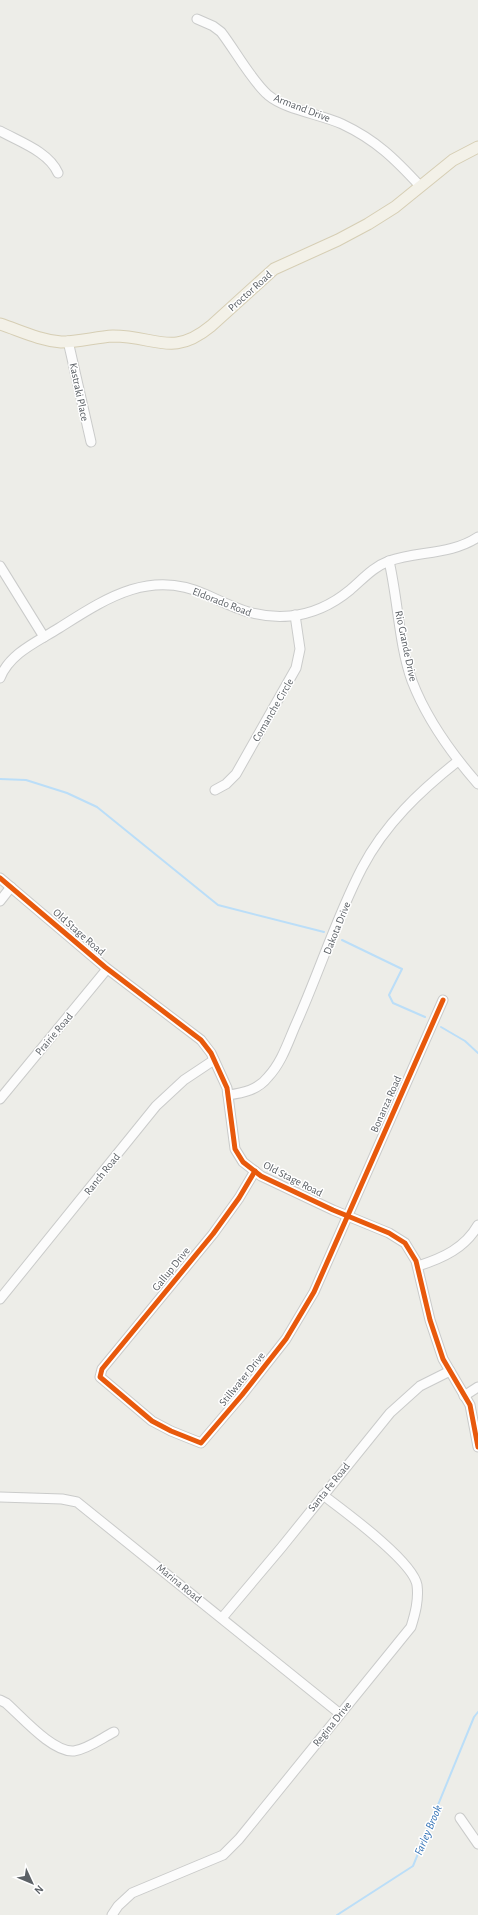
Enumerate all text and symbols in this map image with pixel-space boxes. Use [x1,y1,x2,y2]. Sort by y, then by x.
street label: Armand Drive [272,92,332,124]
street label: Proctor Road [226,268,274,313]
street label: Kastraki Place [67,362,91,422]
street label: Eldorado Road [191,586,253,618]
street label: Rio Grande Drive [393,610,419,682]
street label: Comanche Circle [250,676,296,744]
street label: Dakota Drive [321,900,353,956]
street label: Old Stage Road [51,906,107,958]
street label: Prairie Road [33,1010,75,1057]
street label: Bonanza Road [369,1074,403,1134]
street label: Ranch Road [82,1151,122,1197]
street label: Old Stage Road [261,1159,325,1199]
street label: Gallup Drive [150,1245,192,1293]
street label: Stillwater Drive [217,1350,267,1408]
street label: Santa Fe Road [306,1460,352,1513]
street label: Marina Road [154,1562,204,1605]
street label: Regina Drive [311,1699,353,1749]
water label: Farley Brook [412,1803,444,1857]
north arrow [12,1863,52,1903]
text: N [32,1883,45,1896]

